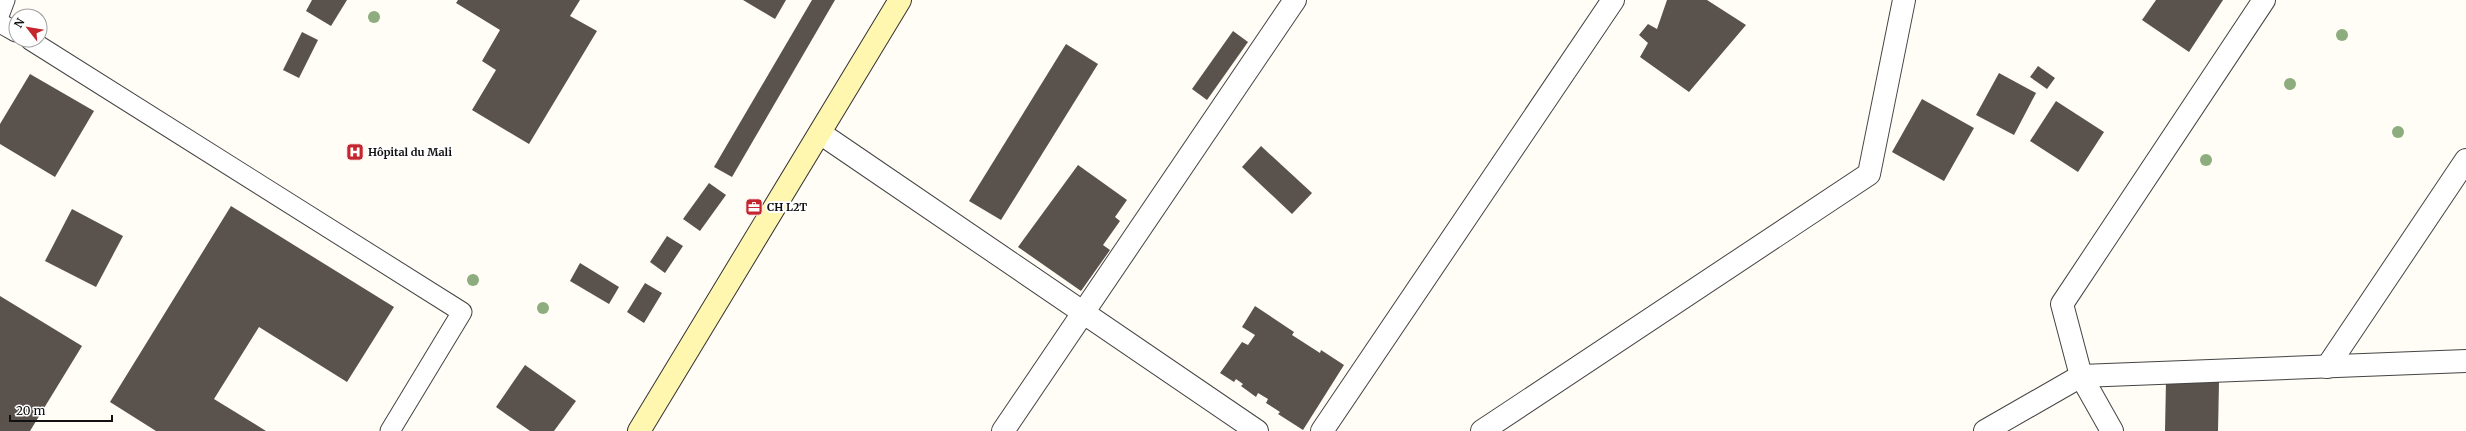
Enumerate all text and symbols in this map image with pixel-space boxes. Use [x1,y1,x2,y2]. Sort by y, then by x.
north arrow [8,8,48,48]
text: N [11,15,28,30]
hospital icon: Hôpital du Mali [345,142,365,162]
place label: Hôpital du Mali [368,145,452,159]
office icon: CH L2T [744,197,764,217]
place label: CH L2T [767,200,807,214]
scale bar [10,397,112,423]
text: 20 m [16,403,45,418]

